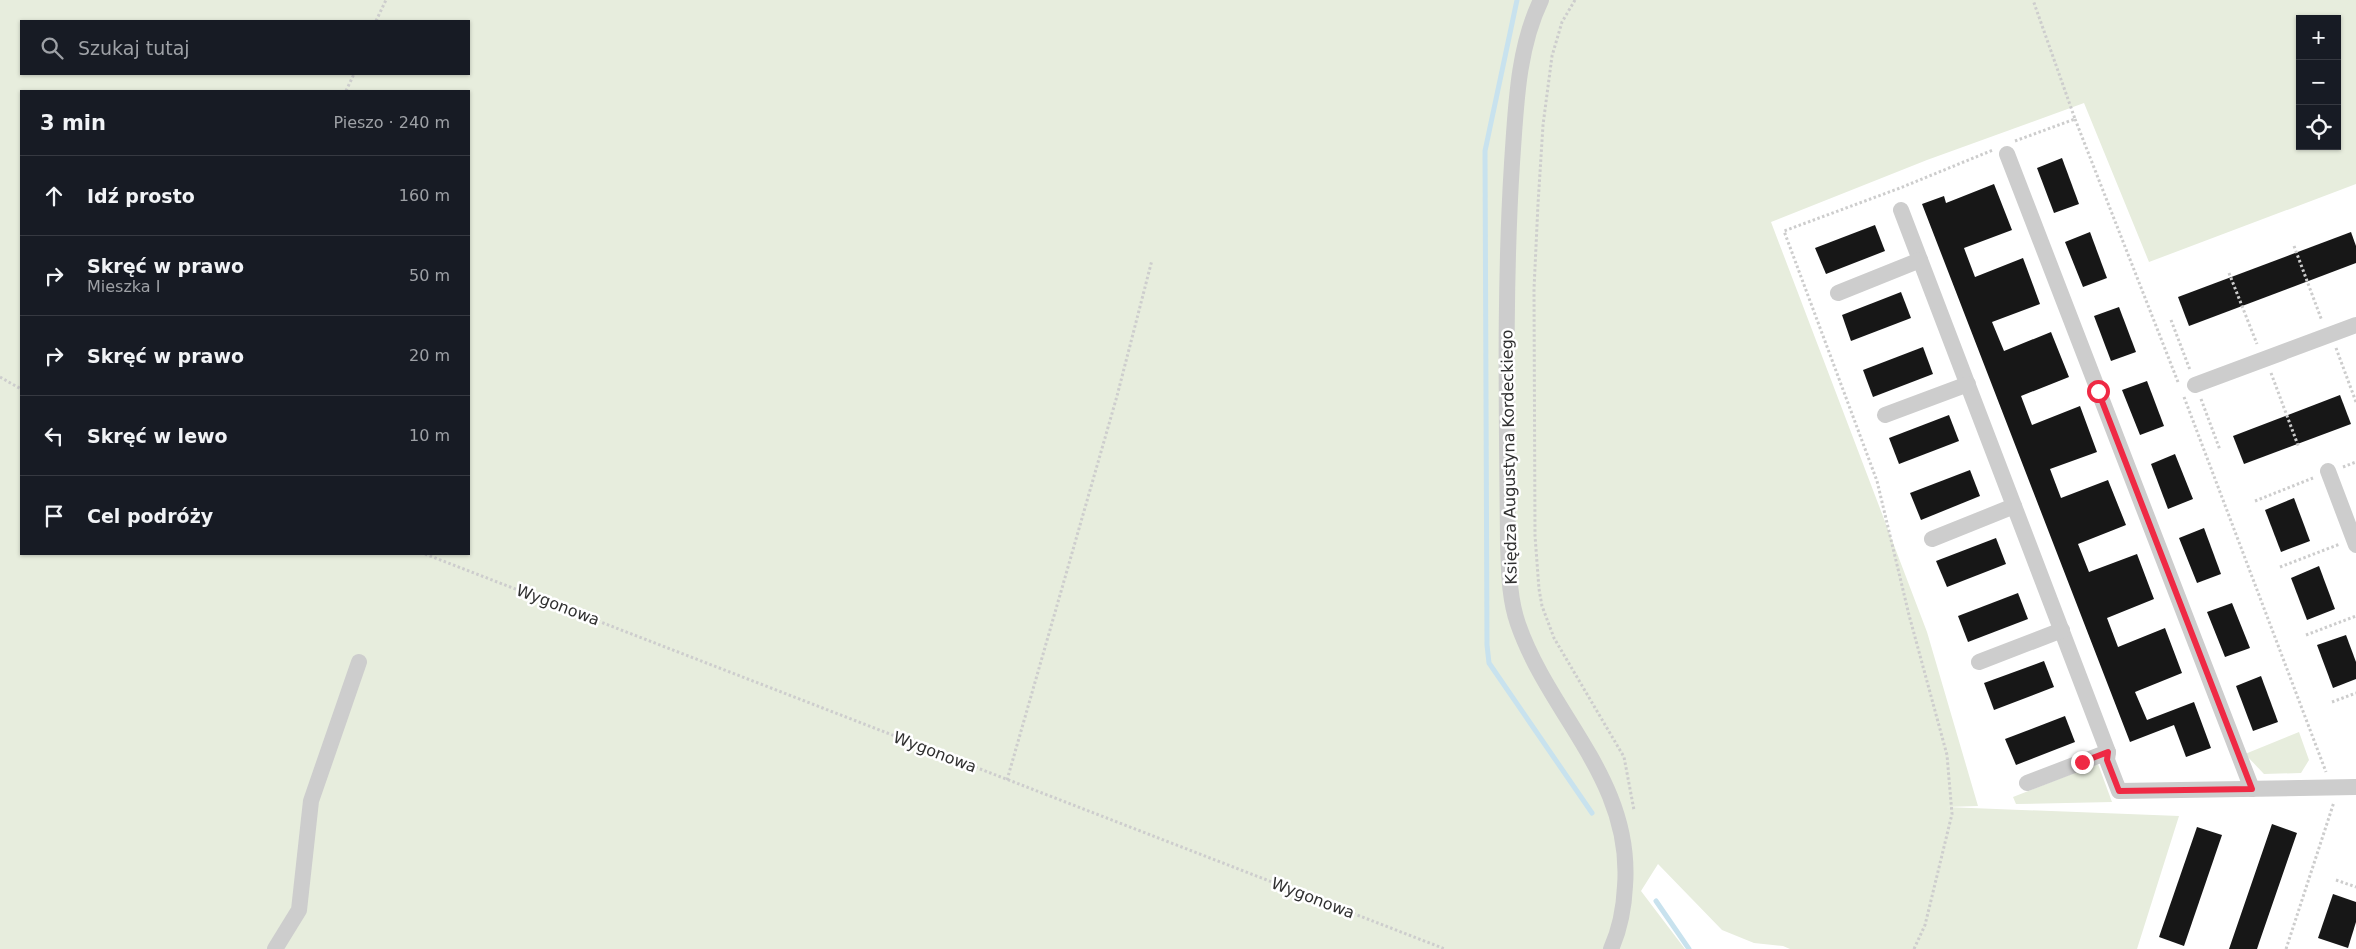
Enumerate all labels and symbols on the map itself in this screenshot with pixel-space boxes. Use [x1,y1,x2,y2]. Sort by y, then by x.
street label: Księdza Augustyna Kordeckiego [1497,329,1521,585]
route start [2087,380,2110,403]
street label: Wygonowa [514,580,602,630]
street label: Wygonowa [891,727,979,777]
route end [2071,751,2094,774]
street label: Wygonowa [1269,873,1357,923]

